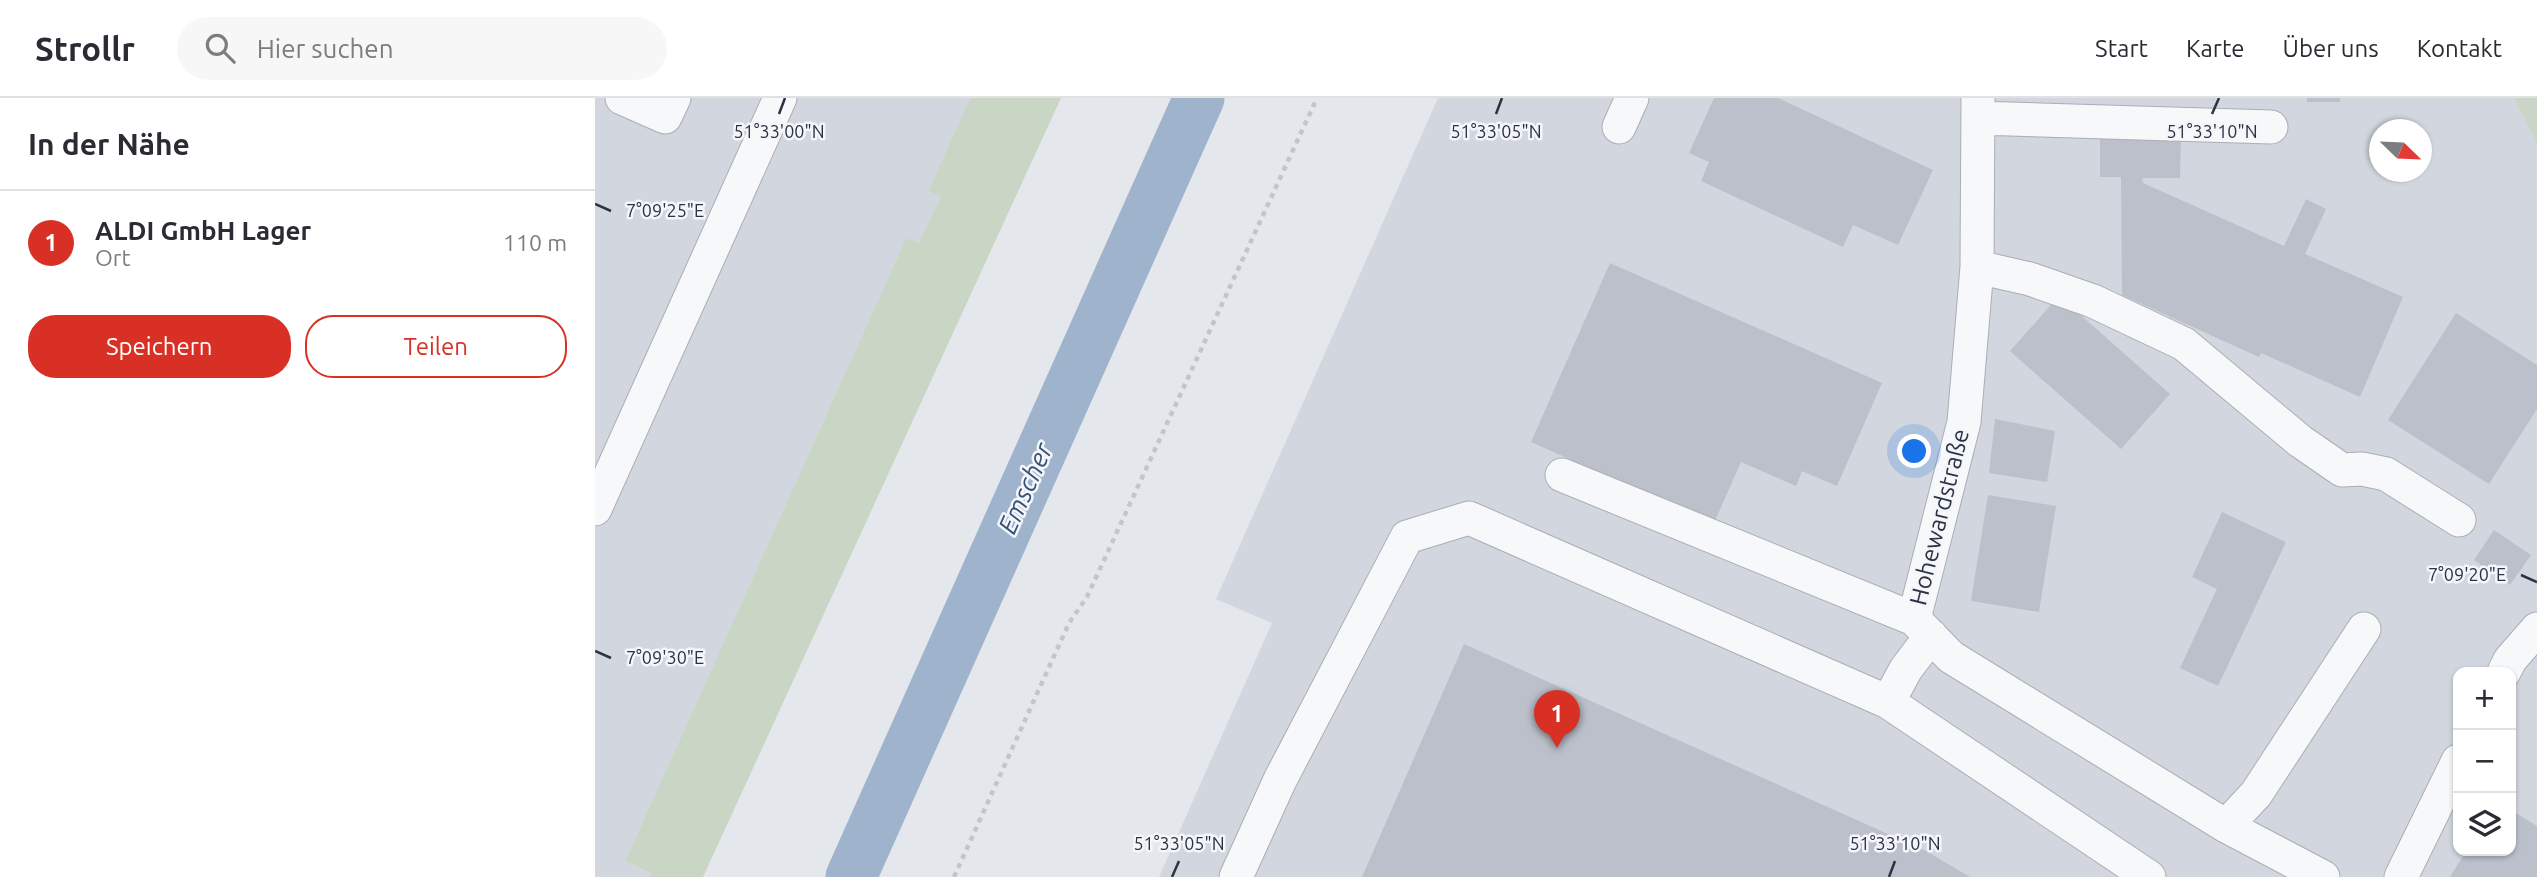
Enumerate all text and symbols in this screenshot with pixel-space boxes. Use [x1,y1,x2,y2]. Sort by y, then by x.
search box [177,17,667,80]
icon: search [201,29,239,67]
text: Strollr [35,30,135,67]
text: Hier suchen [257,34,394,63]
text: Start [2095,35,2148,62]
text: Karte [2186,35,2245,62]
text: Über uns [2283,35,2379,62]
text: Kontakt [2417,35,2502,62]
north arrow [2369,119,2432,182]
text: 51°33'00"N [733,121,825,141]
text: 51°33'05"N [1450,121,1542,141]
text: 51°33'10"N [2166,121,2258,141]
text: In der Nähe [28,127,190,161]
text: 7°09'25"E [626,200,704,220]
text: ALDI GmbH Lager [95,216,311,245]
text: 1 [45,230,57,255]
text: 110 m [503,230,567,255]
text: Ort [95,245,131,270]
button: Speichern [28,315,291,378]
button: Teilen [305,315,567,378]
street label: Hohewardstraße [1904,426,1974,608]
your location [1897,434,1931,468]
water label: Emscher [992,437,1058,538]
text: 7°09'20"E [2428,564,2506,584]
text: 7°09'30"E [626,647,704,667]
map controls [2453,667,2516,856]
button: + [2453,667,2516,730]
pin: 1 [1534,690,1580,748]
button: − [2453,730,2516,793]
button: layers [2453,793,2516,856]
text: 51°33'05"N [1133,833,1225,853]
text: 51°33'10"N [1849,833,1941,853]

